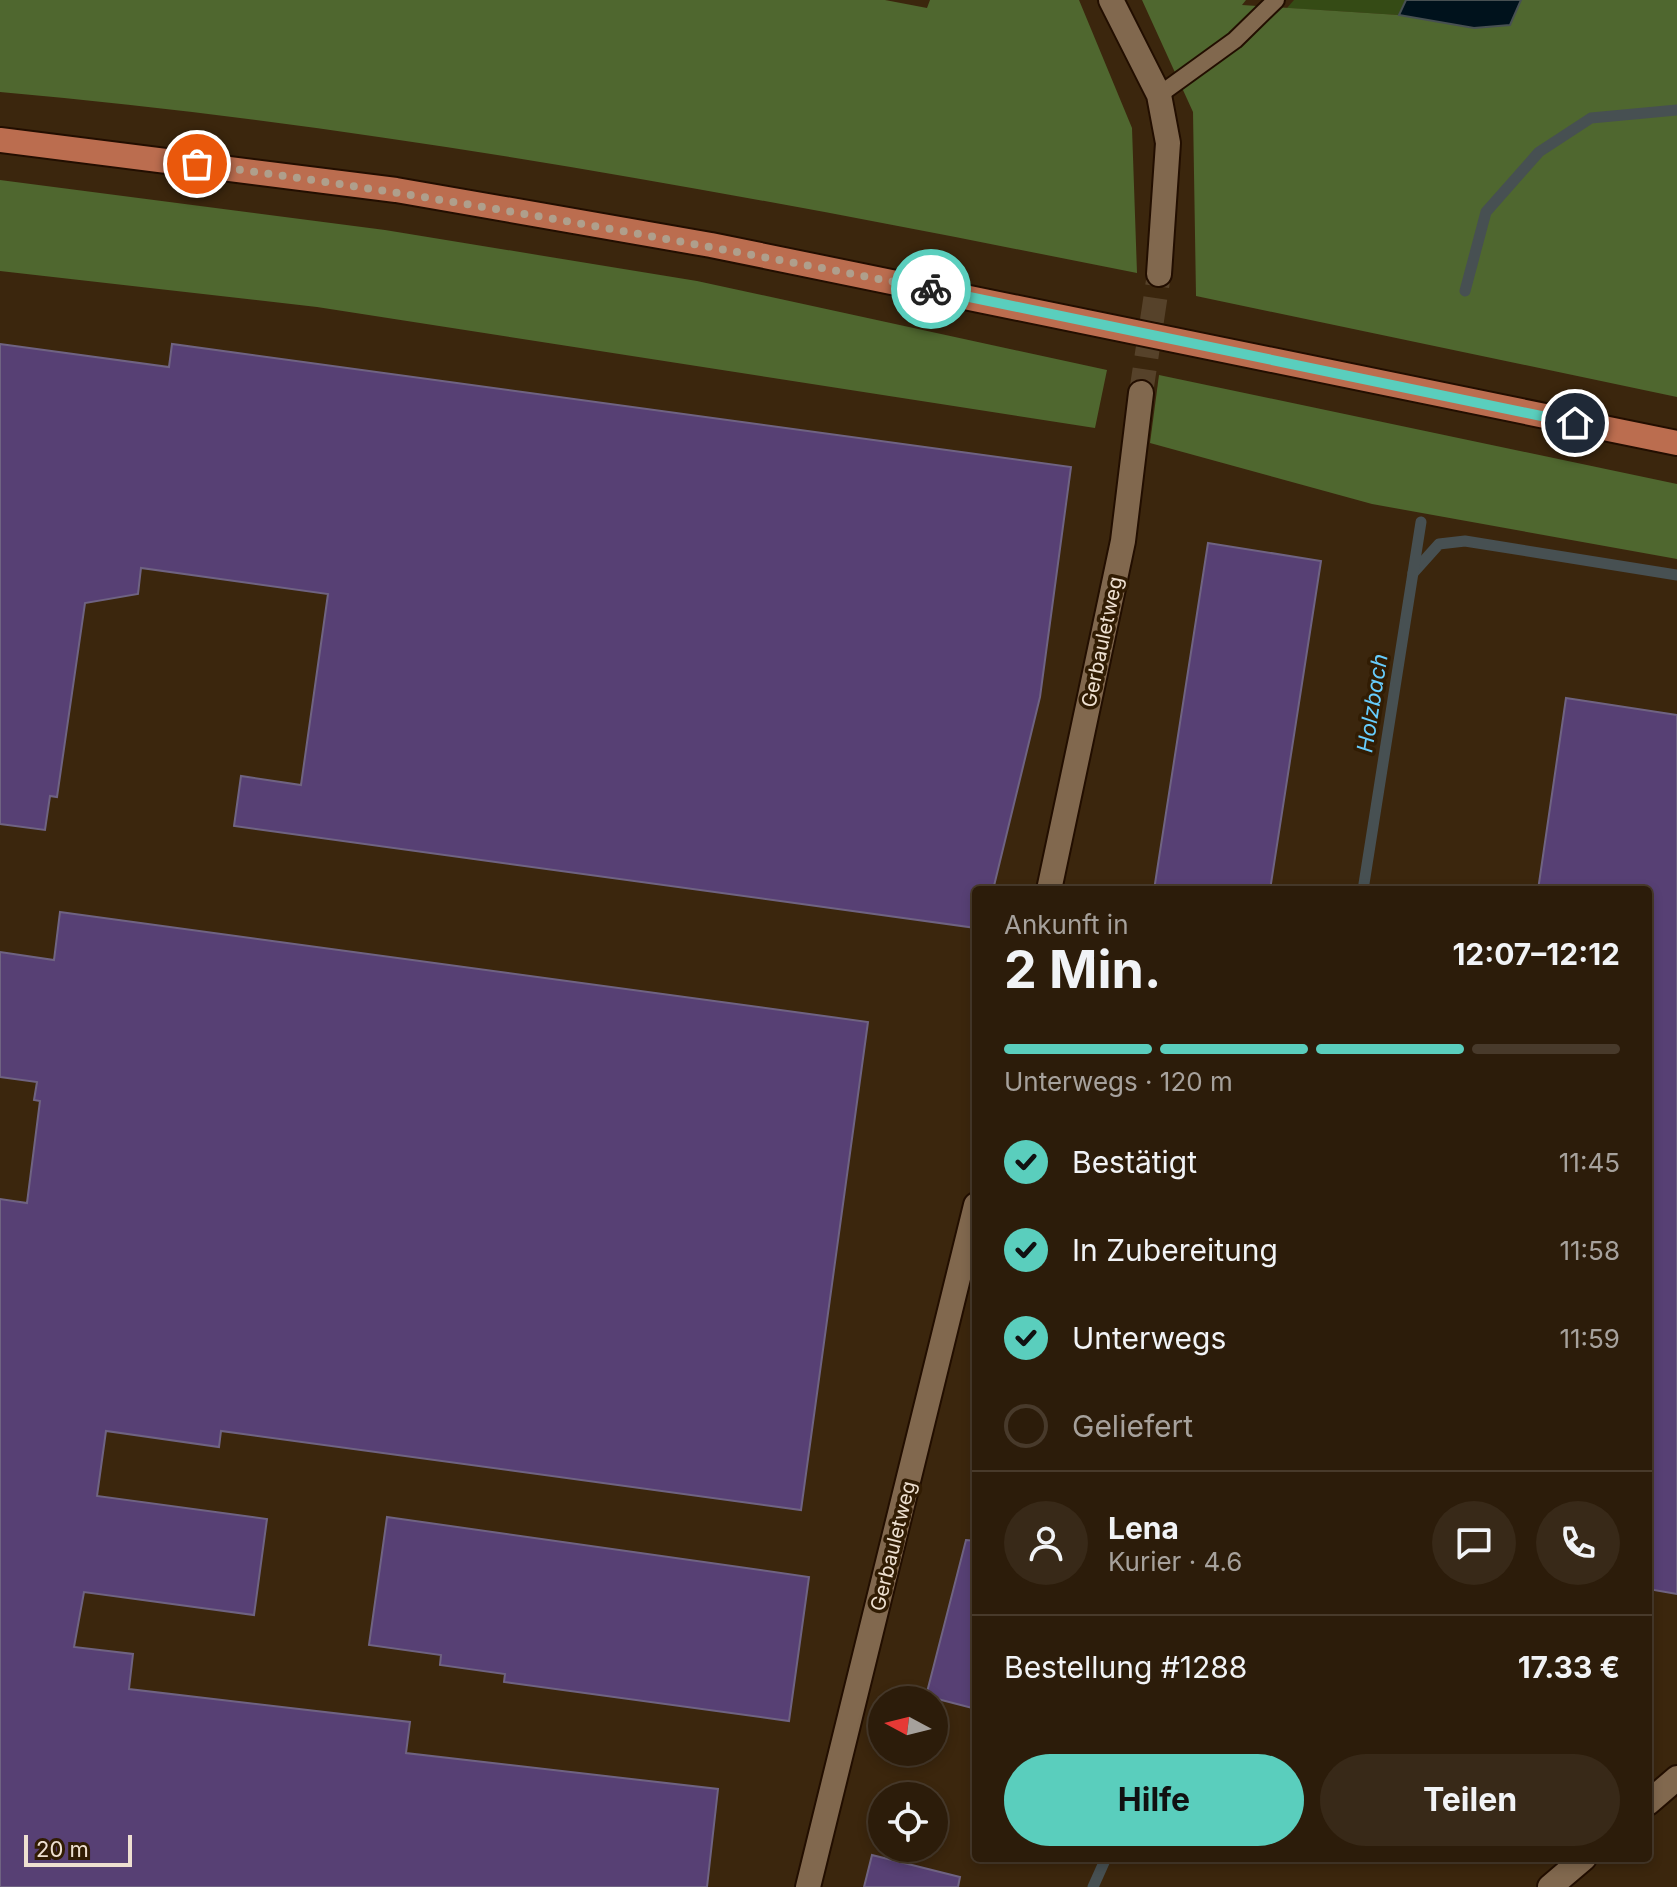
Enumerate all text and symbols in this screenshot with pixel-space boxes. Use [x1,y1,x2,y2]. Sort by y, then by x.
pin [163,130,231,198]
icon: bag [175,142,219,186]
courier [891,249,971,329]
icon: bike [909,267,953,311]
pin [1541,389,1609,457]
icon: home [1553,401,1597,445]
street label: Gerbauletweg [1076,574,1128,710]
water label: Holzbach [1351,652,1393,754]
text: Ankunft in [1004,909,1129,940]
text: 12:07–12:12 [1452,936,1620,972]
text: 2 Min. [1004,938,1161,1001]
text: Unterwegs · 120 m [1004,1066,1233,1097]
icon: check [1004,1140,1048,1184]
text: Bestätigt [1072,1144,1197,1180]
text: 11:45 [1559,1147,1620,1178]
icon: check [1004,1228,1048,1272]
text: In Zubereitung [1072,1232,1278,1268]
text: 11:58 [1559,1235,1620,1266]
icon: check [1004,1316,1048,1360]
text: Unterwegs [1072,1320,1226,1356]
text: 11:59 [1559,1323,1620,1354]
text: Geliefert [1072,1408,1193,1444]
street label: Gerbauletweg [865,1478,921,1614]
button: person [1004,1501,1088,1585]
button: chat [1432,1501,1516,1585]
button: phone [1536,1501,1620,1585]
text: Lena [1108,1510,1179,1546]
text: Kurier · 4.6 [1108,1546,1242,1577]
text: Bestellung #1288 [1004,1649,1247,1685]
text: 17.33 € [1518,1649,1620,1685]
north arrow [868,1686,948,1766]
map controls [868,1686,948,1862]
button: Hilfe [1004,1754,1304,1846]
button: Teilen [1320,1754,1620,1846]
button: locate [868,1782,948,1862]
scale bar [24,1831,132,1867]
text: 20 m [36,1836,89,1862]

